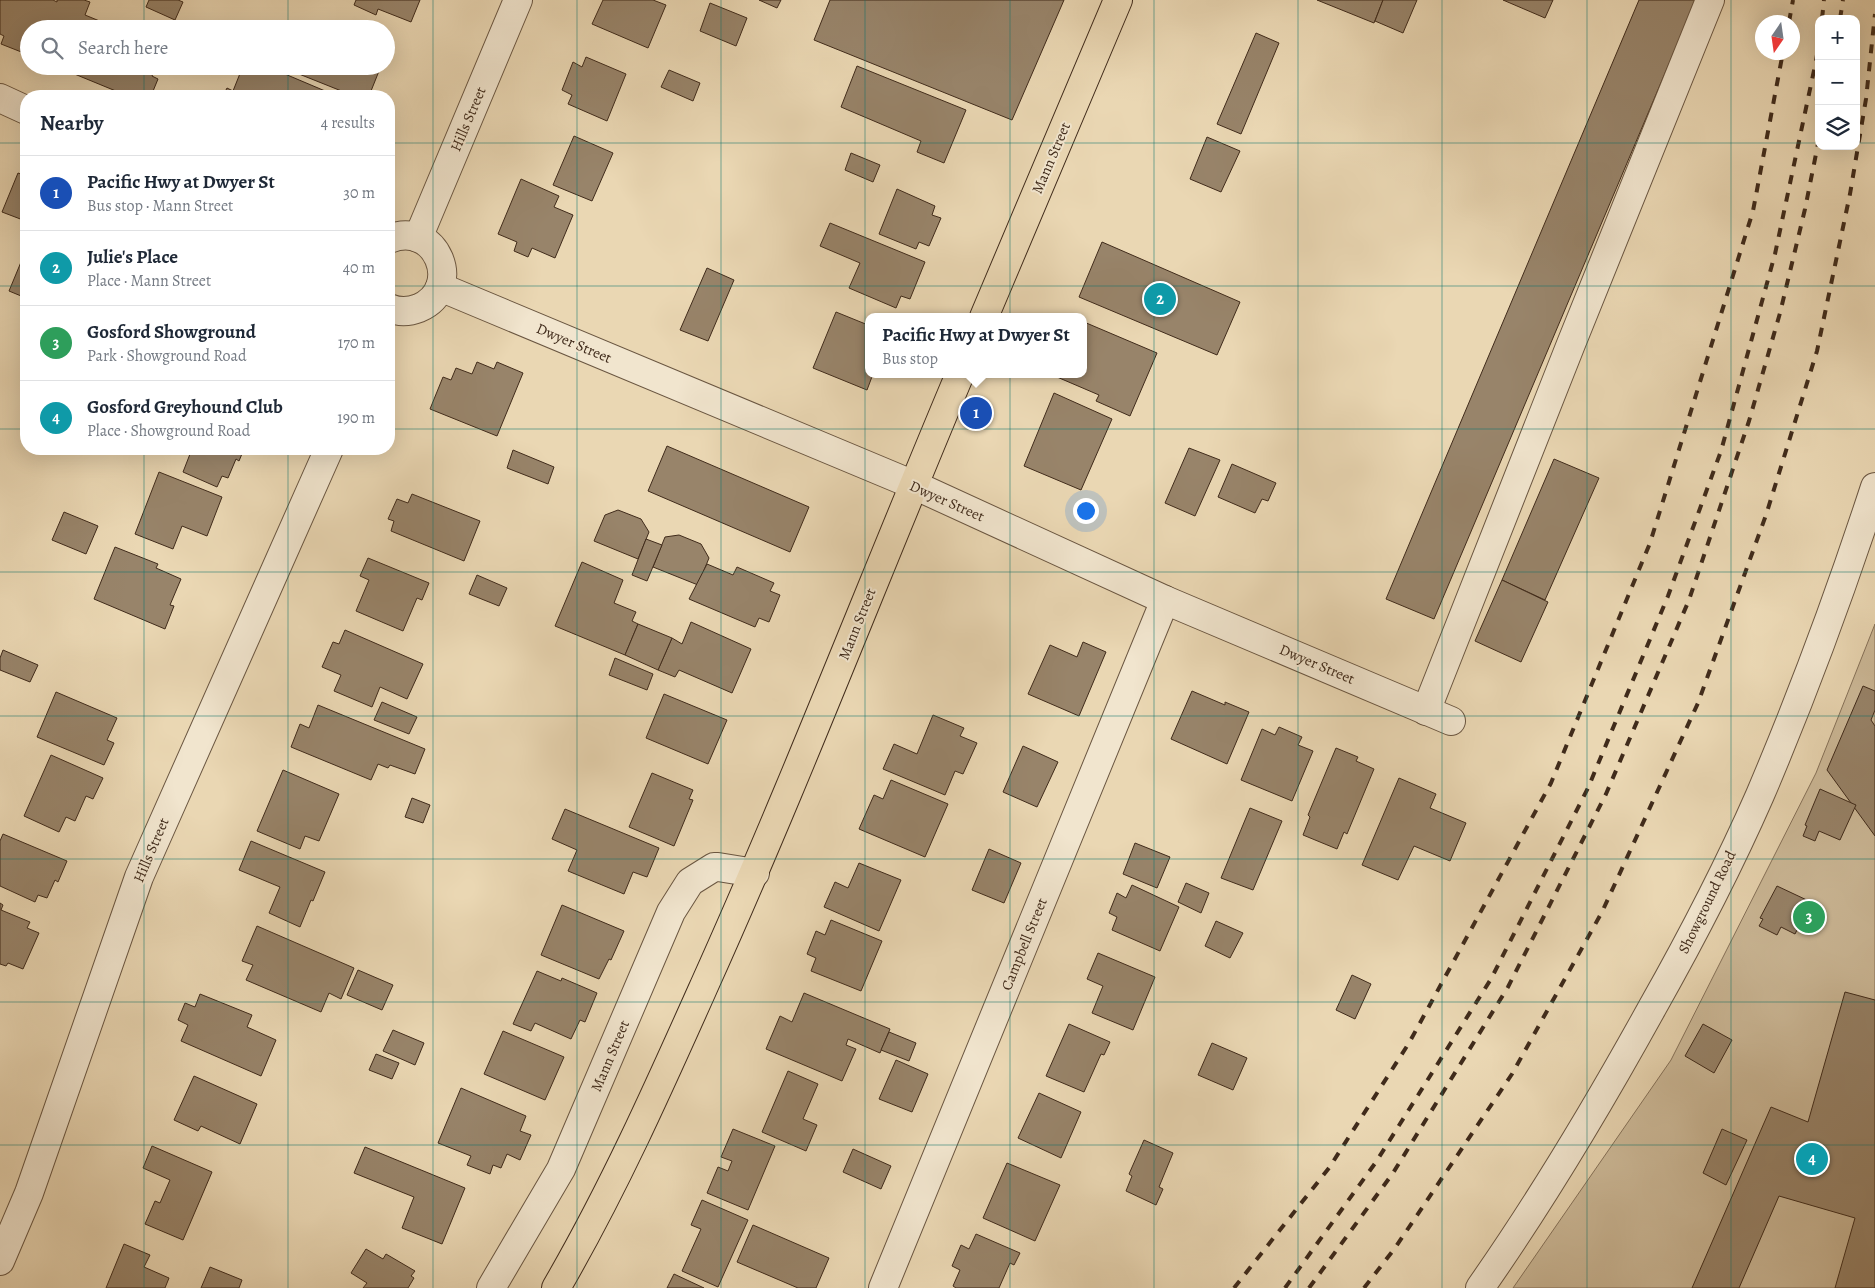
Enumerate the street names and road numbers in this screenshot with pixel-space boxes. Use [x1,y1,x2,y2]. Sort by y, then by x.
street label: Hills Street [445,83,491,154]
street label: Mann Street [1027,119,1075,197]
street label: Dwyer Street [533,318,615,368]
street label: Dwyer Street [906,476,988,526]
street label: Mann Street [834,585,880,663]
street label: Dwyer Street [1276,639,1358,689]
street label: Hills Street [128,814,174,885]
street label: Showground Road [1673,846,1741,957]
street label: Campbell Street [996,895,1052,993]
street label: Mann Street [586,1017,634,1095]

